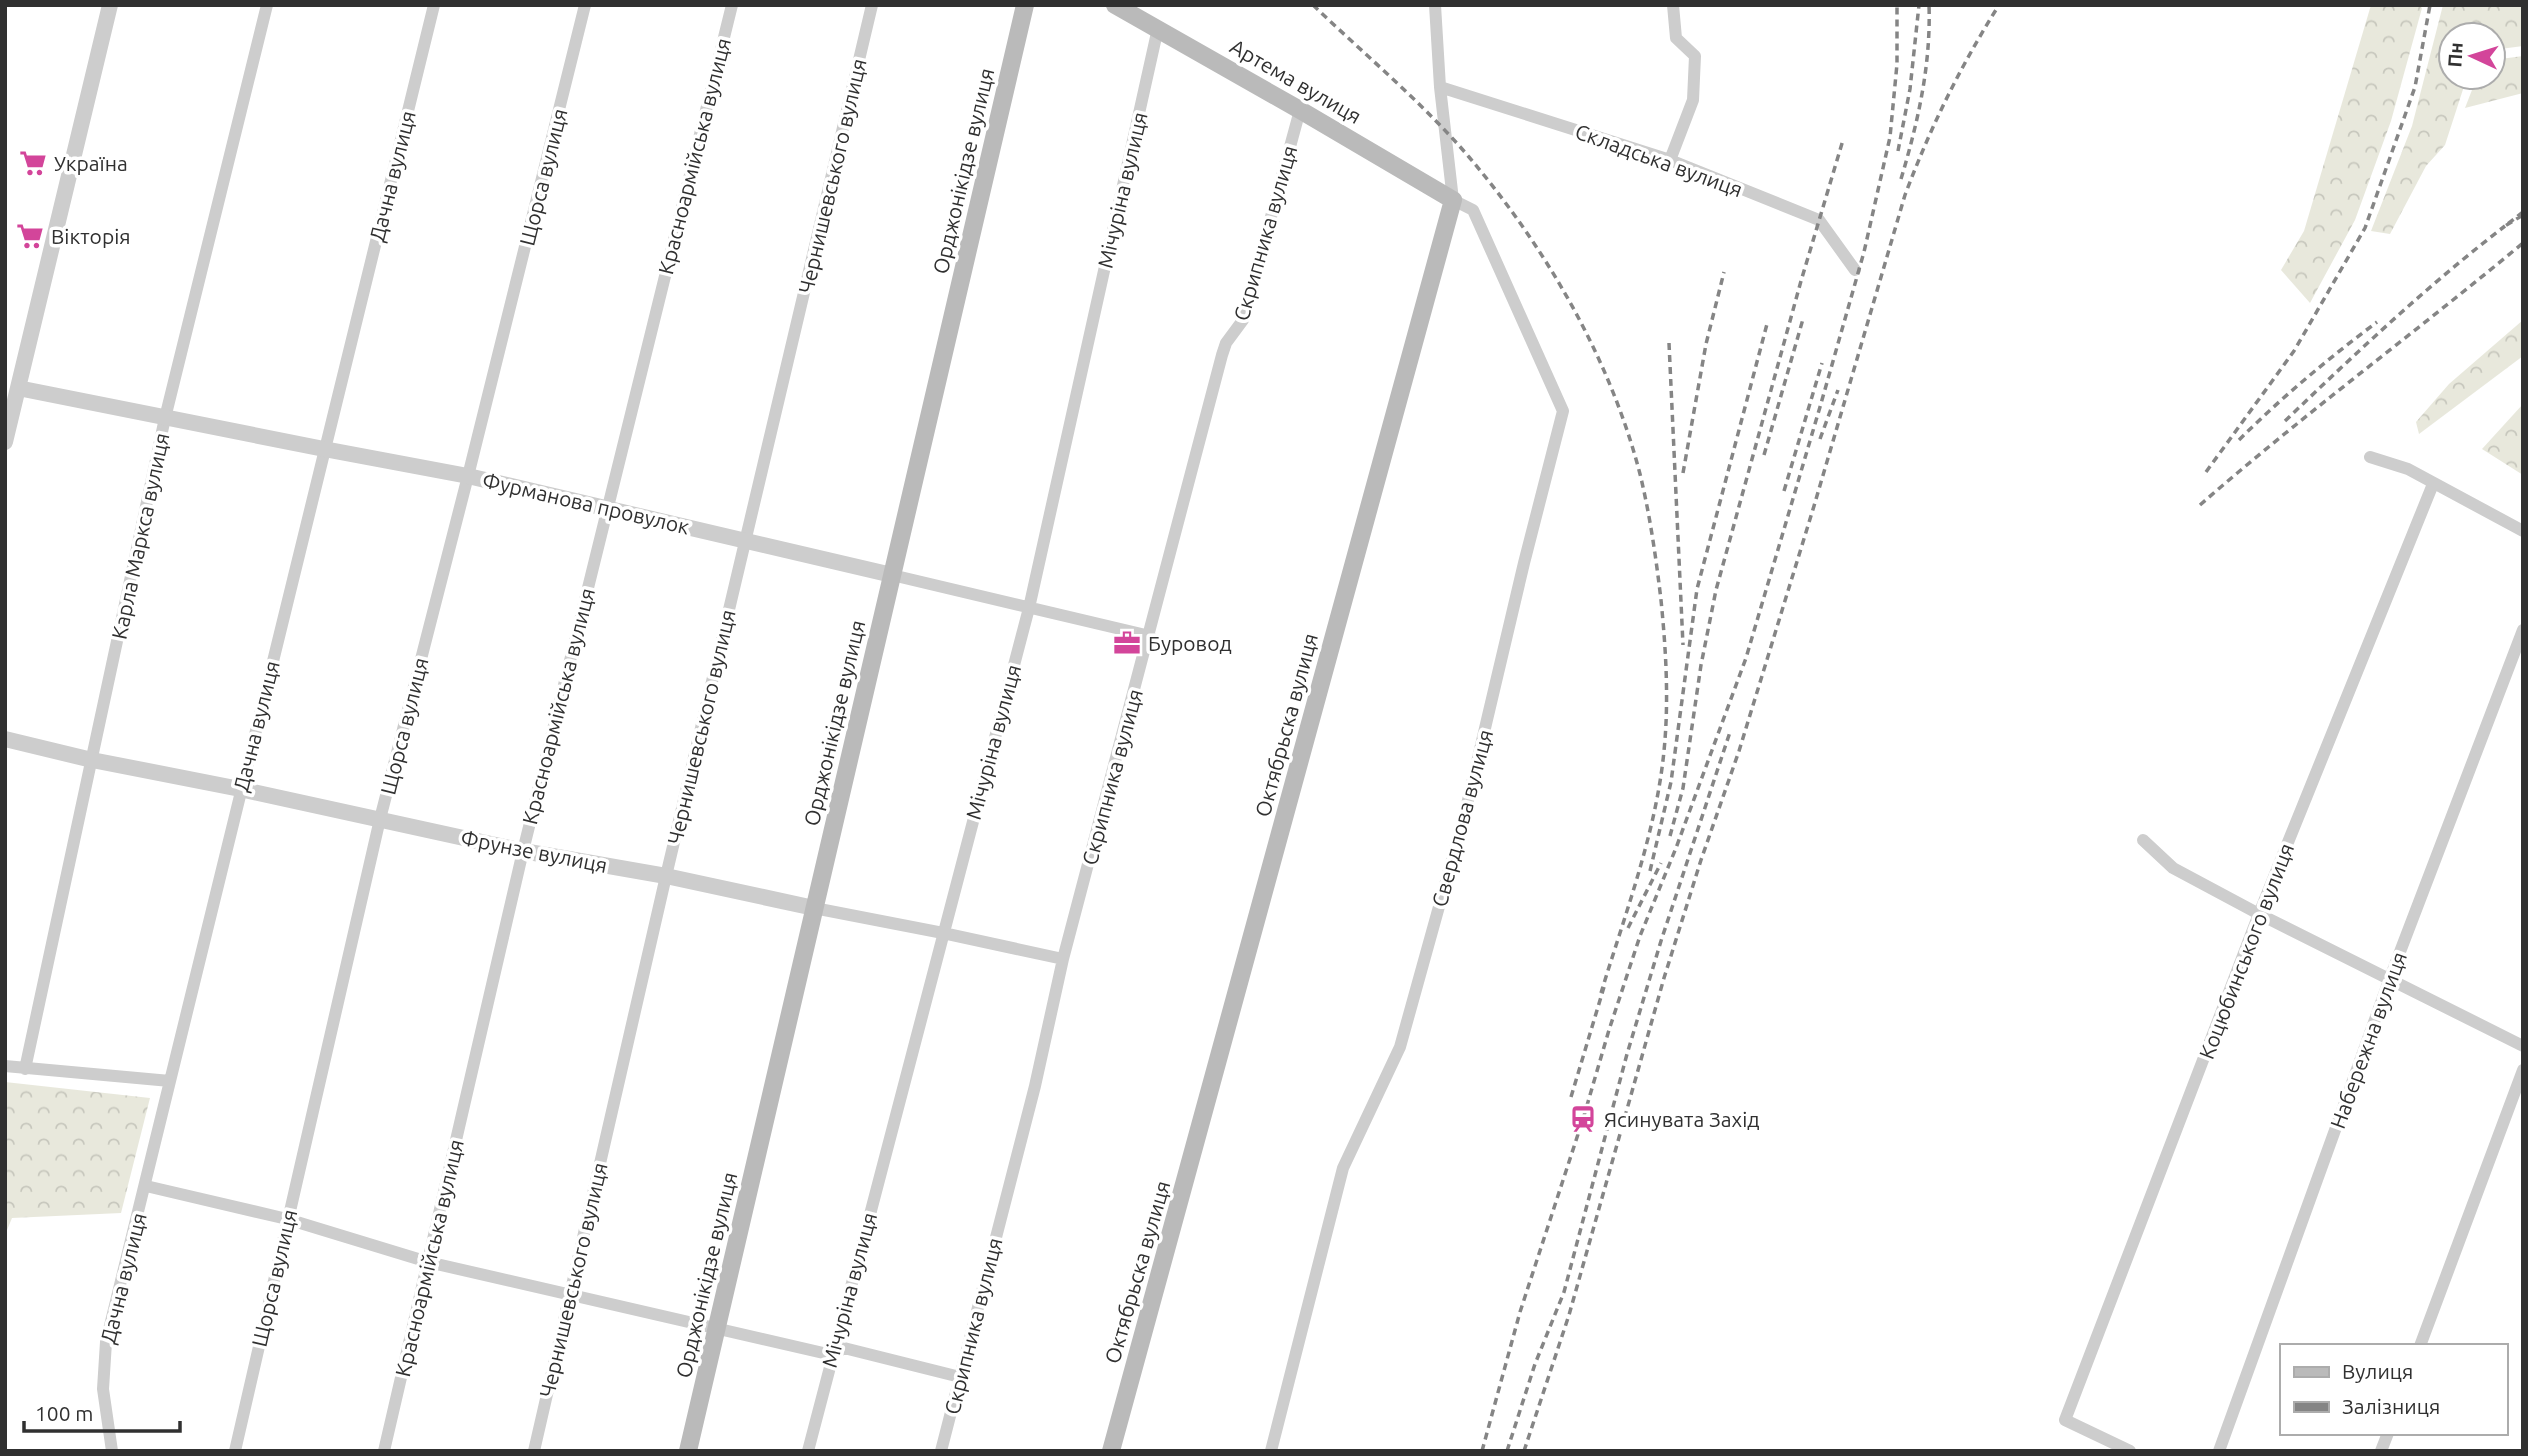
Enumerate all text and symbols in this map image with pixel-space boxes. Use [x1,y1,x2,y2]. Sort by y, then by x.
north arrow [2437,21,2507,91]
street label: Артема вулиця [1226,34,1366,128]
street label: Красноармійська вулиця [653,35,735,277]
text: Пн [2443,42,2467,68]
street label: Чернишевського вулиця [793,56,871,296]
street label: Орджонікідзе вулиця [928,66,998,276]
street label: Щорса вулиця [514,106,572,248]
street label: Дачна вулиця [364,108,420,244]
street label: Мічуріна вулиця [1092,110,1152,270]
street label: Складська вулиця [1572,119,1746,201]
street label: Скрипника вулиця [1229,143,1301,323]
supermarket icon: Україна [18,148,48,178]
place label: Україна [54,151,128,175]
supermarket icon: Вікторія [15,221,45,251]
place label: Вікторія [51,224,131,248]
street label: Карла Маркса вулиця [106,431,174,641]
street label: Фурманова провулок [480,467,692,539]
street label: Красноармійська вулиця [517,585,599,827]
street label: Чернишевського вулиця [662,607,740,847]
street label: Орджонікідзе вулиця [799,618,869,828]
office icon: Буровод [1112,628,1142,658]
place label: Буровод [1148,631,1232,655]
street label: Октябрьска вулиця [1250,631,1322,819]
street label: Щорса вулиця [375,655,433,797]
street label: Дачна вулиця [228,658,284,794]
street label: Мічуріна вулиця [961,662,1025,822]
street label: Скрипника вулиця [1077,686,1147,868]
street label: Свердлова вулиця [1427,727,1497,909]
street label: Фрунзе вулиця [459,825,609,877]
street label: Коцюбинського вулиця [2194,840,2298,1062]
street label: Набережна вулиця [2325,948,2411,1132]
station icon: Ясинувата Захід [1568,1104,1598,1134]
place label: Ясинувата Захід [1604,1107,1760,1131]
street label: Красноармійська вулиця [390,1137,468,1379]
street label: Чернишевського вулиця [534,1160,612,1400]
street label: Орджонікідзе вулиця [671,1170,741,1380]
street label: Октябрьска вулиця [1099,1178,1175,1366]
street label: Щорса вулиця [247,1207,301,1349]
street label: Дачна вулиця [95,1210,151,1346]
street label: Мічуріна вулиця [817,1210,881,1370]
street label: Скрипника вулиця [939,1235,1007,1417]
legend [2280,1344,2507,1435]
text: Вулиця [2342,1359,2413,1383]
scale bar [24,1390,180,1434]
text: Залізниця [2342,1394,2440,1418]
text: 100 m [35,1401,93,1425]

